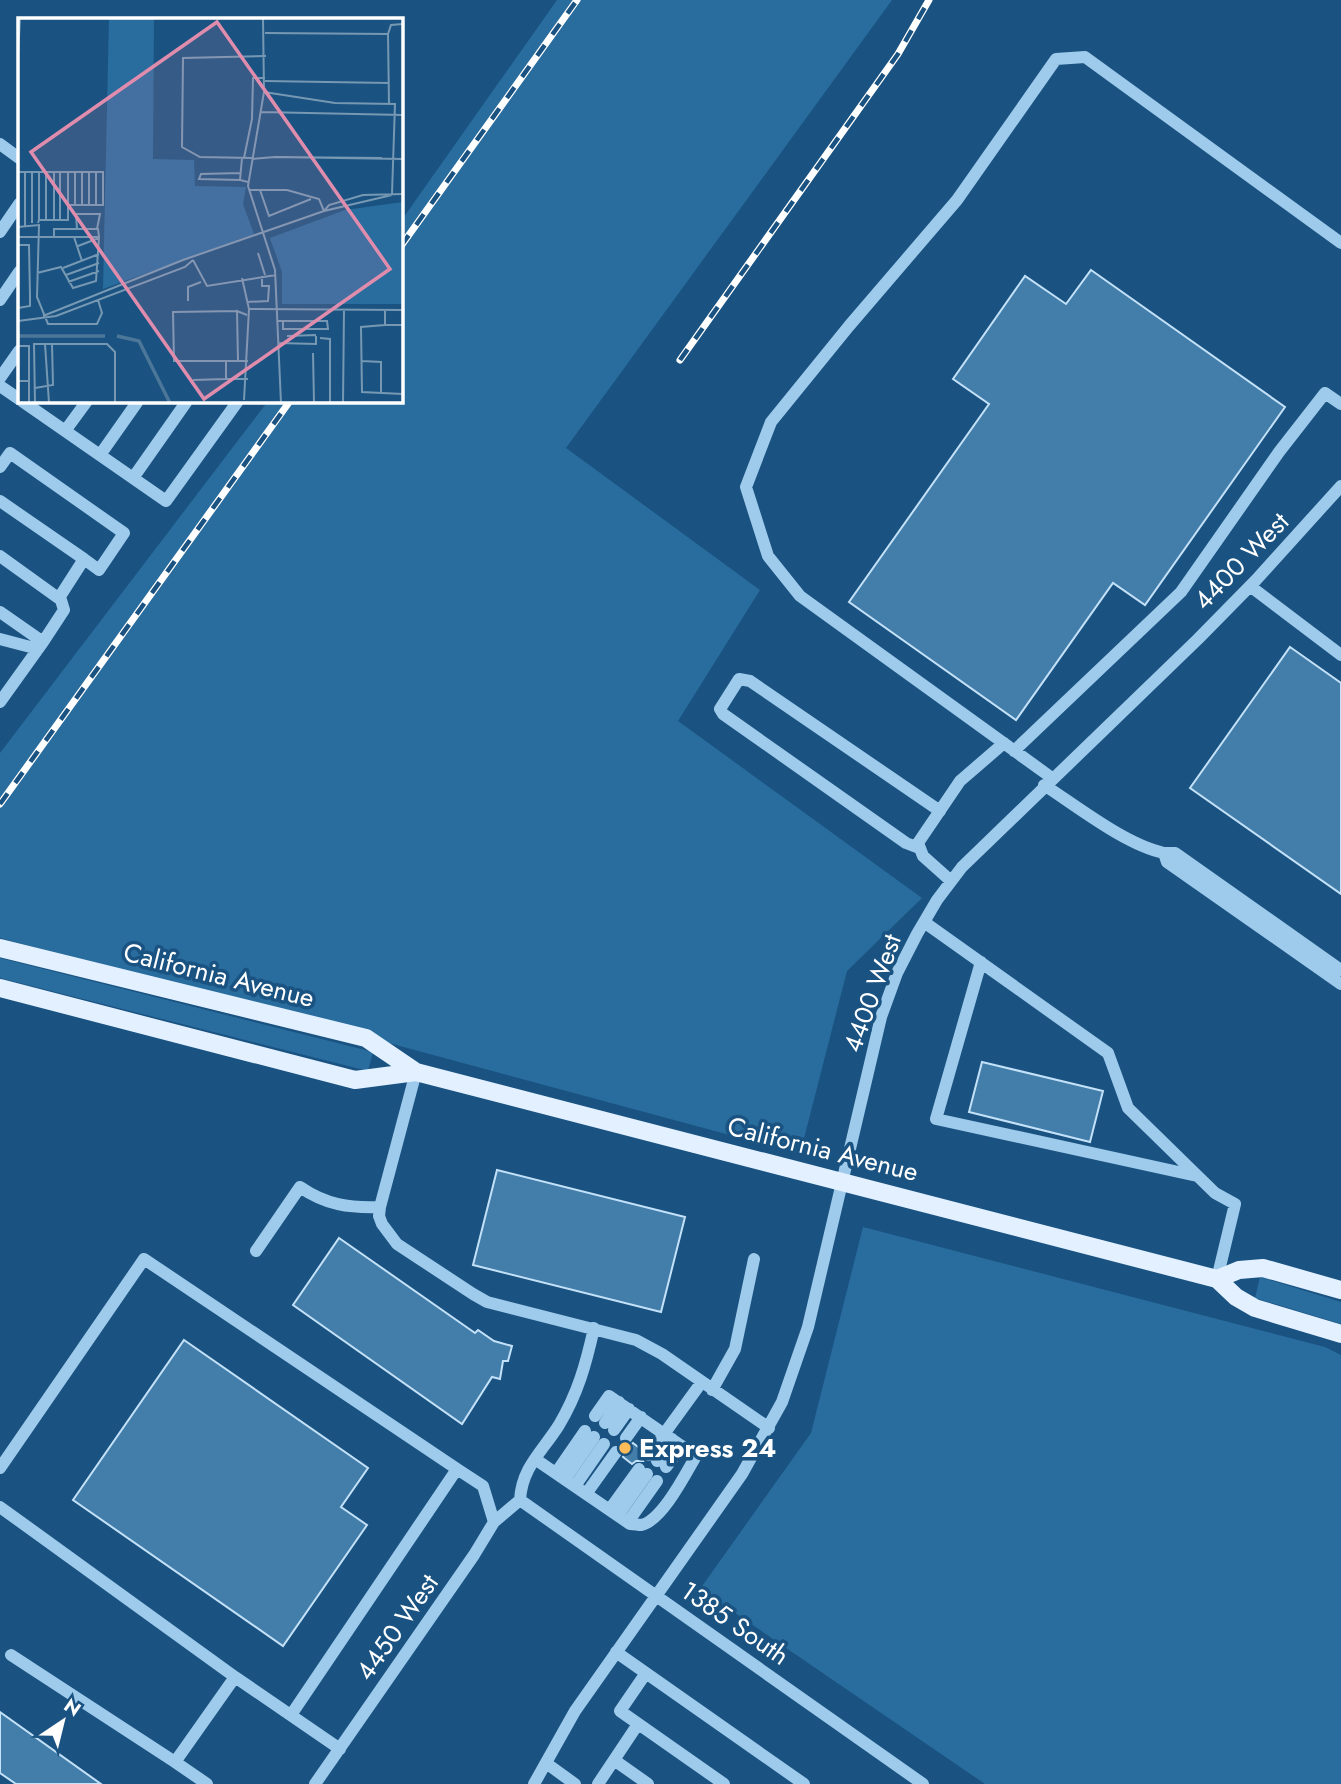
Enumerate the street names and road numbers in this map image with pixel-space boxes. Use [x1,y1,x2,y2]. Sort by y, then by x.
street label: 4400 West [1185,503,1298,618]
street label: 4400 West [833,928,911,1057]
street label: California Avenue [120,933,318,1017]
street label: California Avenue [724,1107,922,1191]
street label: 4450 West [346,1565,448,1688]
street label: 1385 South [673,1572,797,1674]

